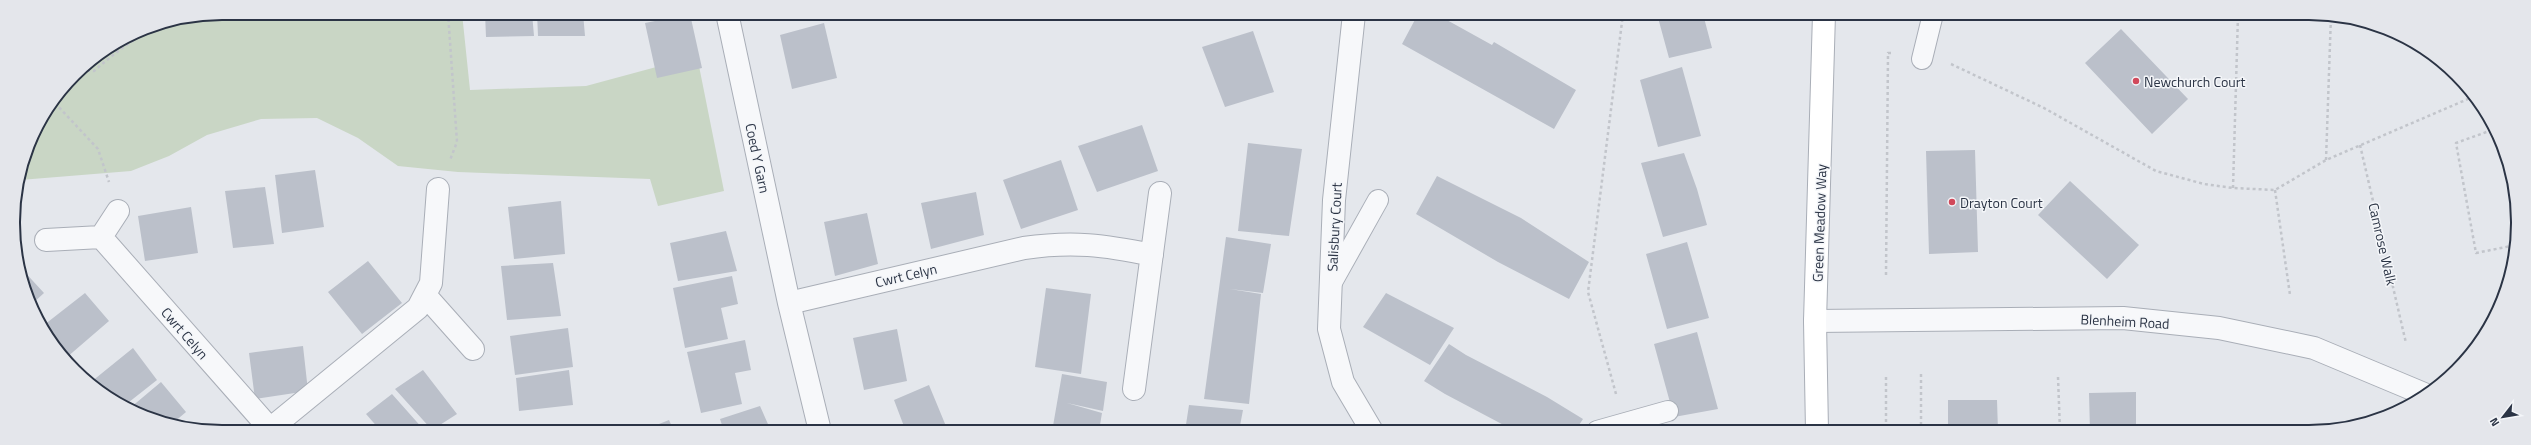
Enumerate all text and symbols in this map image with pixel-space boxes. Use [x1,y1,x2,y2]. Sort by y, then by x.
place label: Newchurch Court [2144,71,2246,92]
marker: Newchurch Court [2131,76,2141,86]
street label: Coed Y Garn [740,121,776,195]
street label: Green Meadow Way [1806,163,1832,282]
street label: Salisbury Court [1321,182,1347,272]
place label: Drayton Court [1960,192,2043,213]
marker: Drayton Court [1947,197,1957,207]
street label: Camrose Walk [2363,201,2403,288]
street label: Cwrt Celyn [873,258,939,292]
street label: Cwrt Celyn [156,302,214,364]
street label: Blenheim Road [2080,308,2170,334]
north arrow [2483,397,2523,437]
text: N [2486,415,2503,430]

